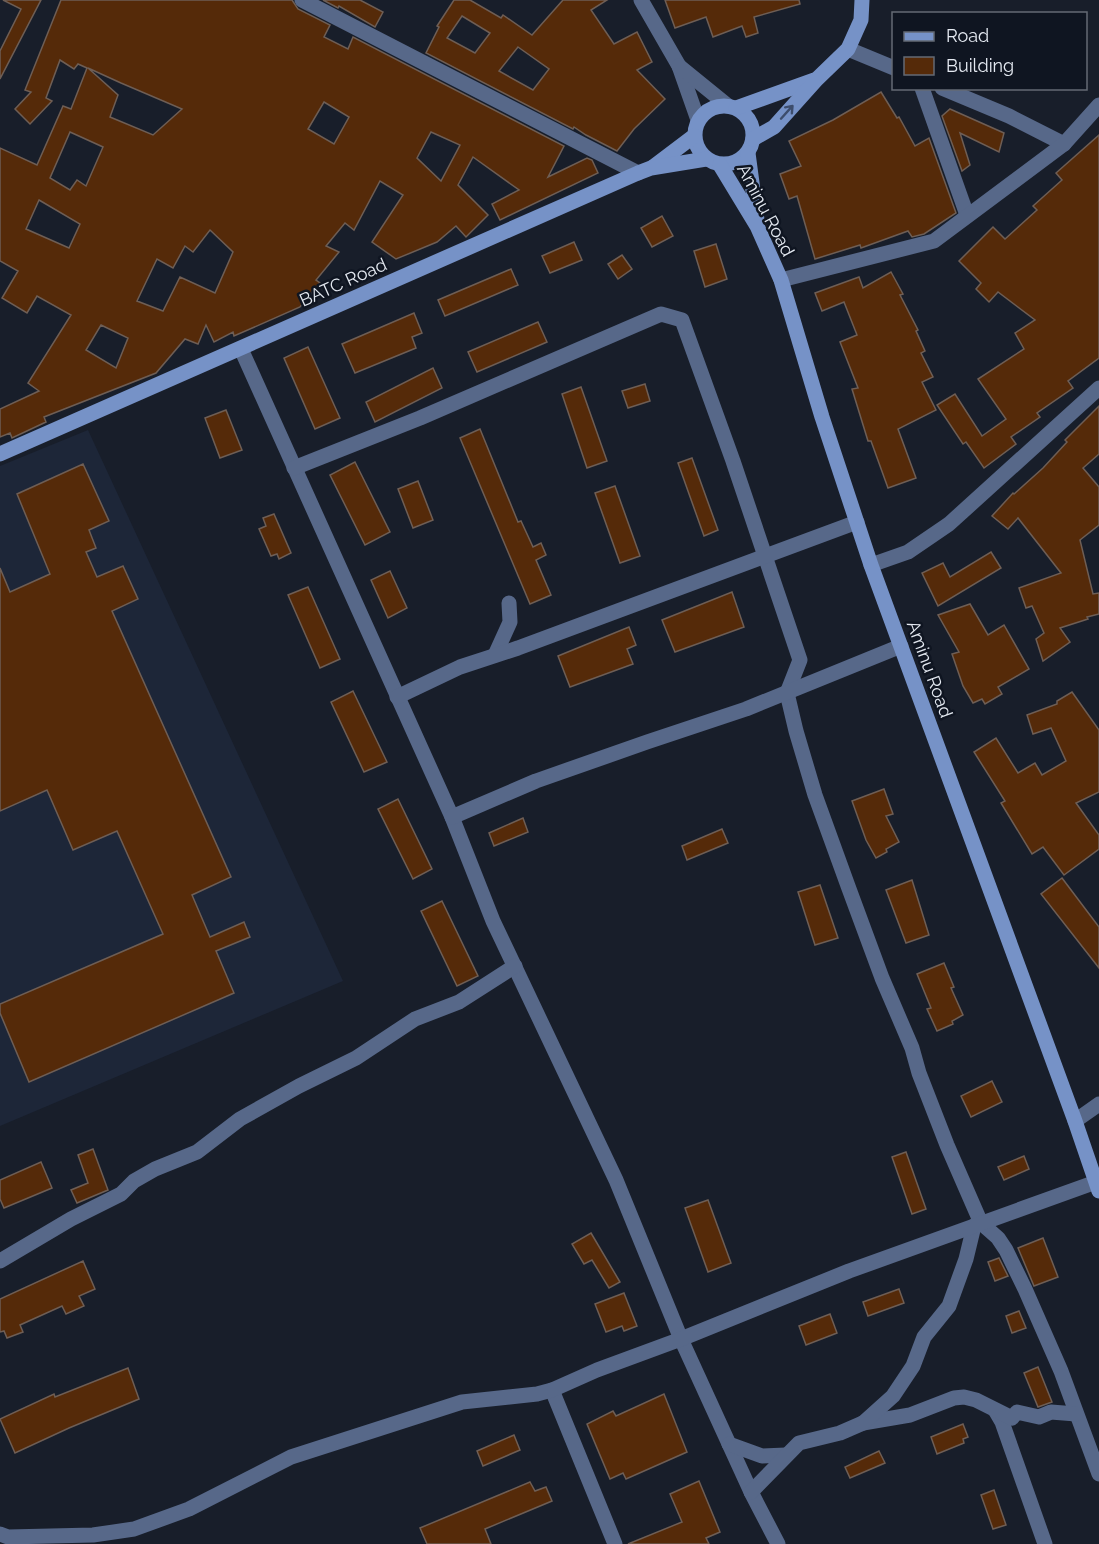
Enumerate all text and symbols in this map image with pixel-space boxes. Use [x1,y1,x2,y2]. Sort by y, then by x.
legend [892,12,1087,90]
text: Road [946,25,989,46]
text: Building [946,55,1014,76]
one-way arrow [780,105,794,120]
street label: Aminu Road [733,160,799,260]
street label: BATC Road [296,253,390,311]
street label: Aminu Road [903,618,957,720]

